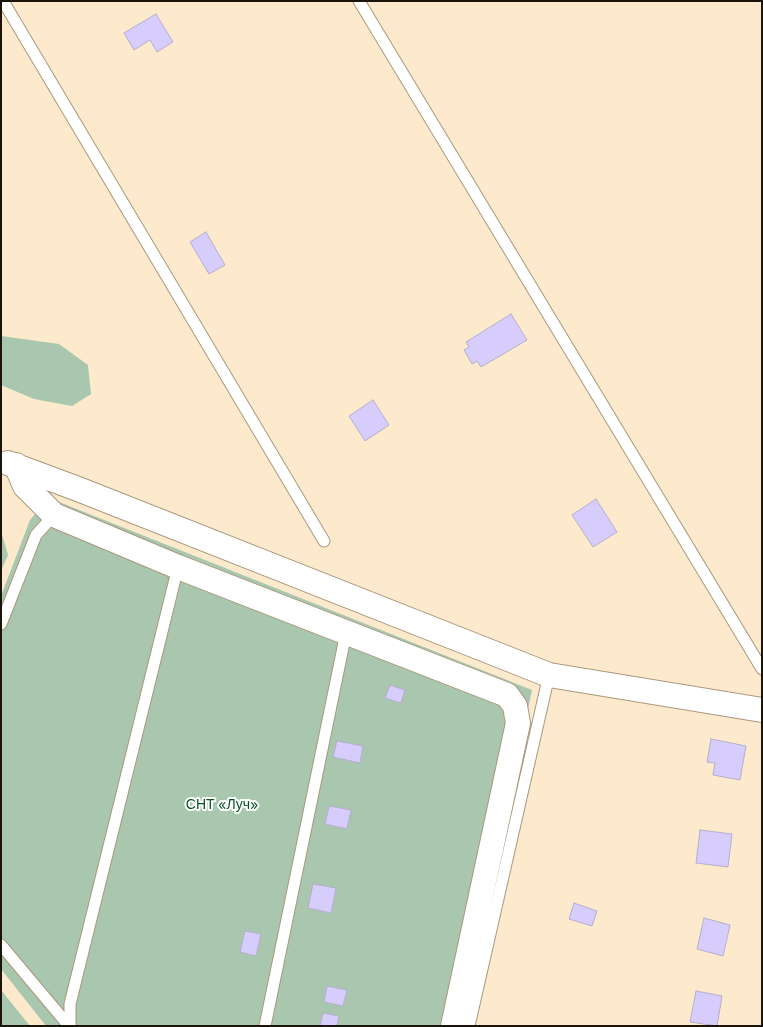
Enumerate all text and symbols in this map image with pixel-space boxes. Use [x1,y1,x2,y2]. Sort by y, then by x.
park label: СНТ «Луч» [186,797,258,813]

